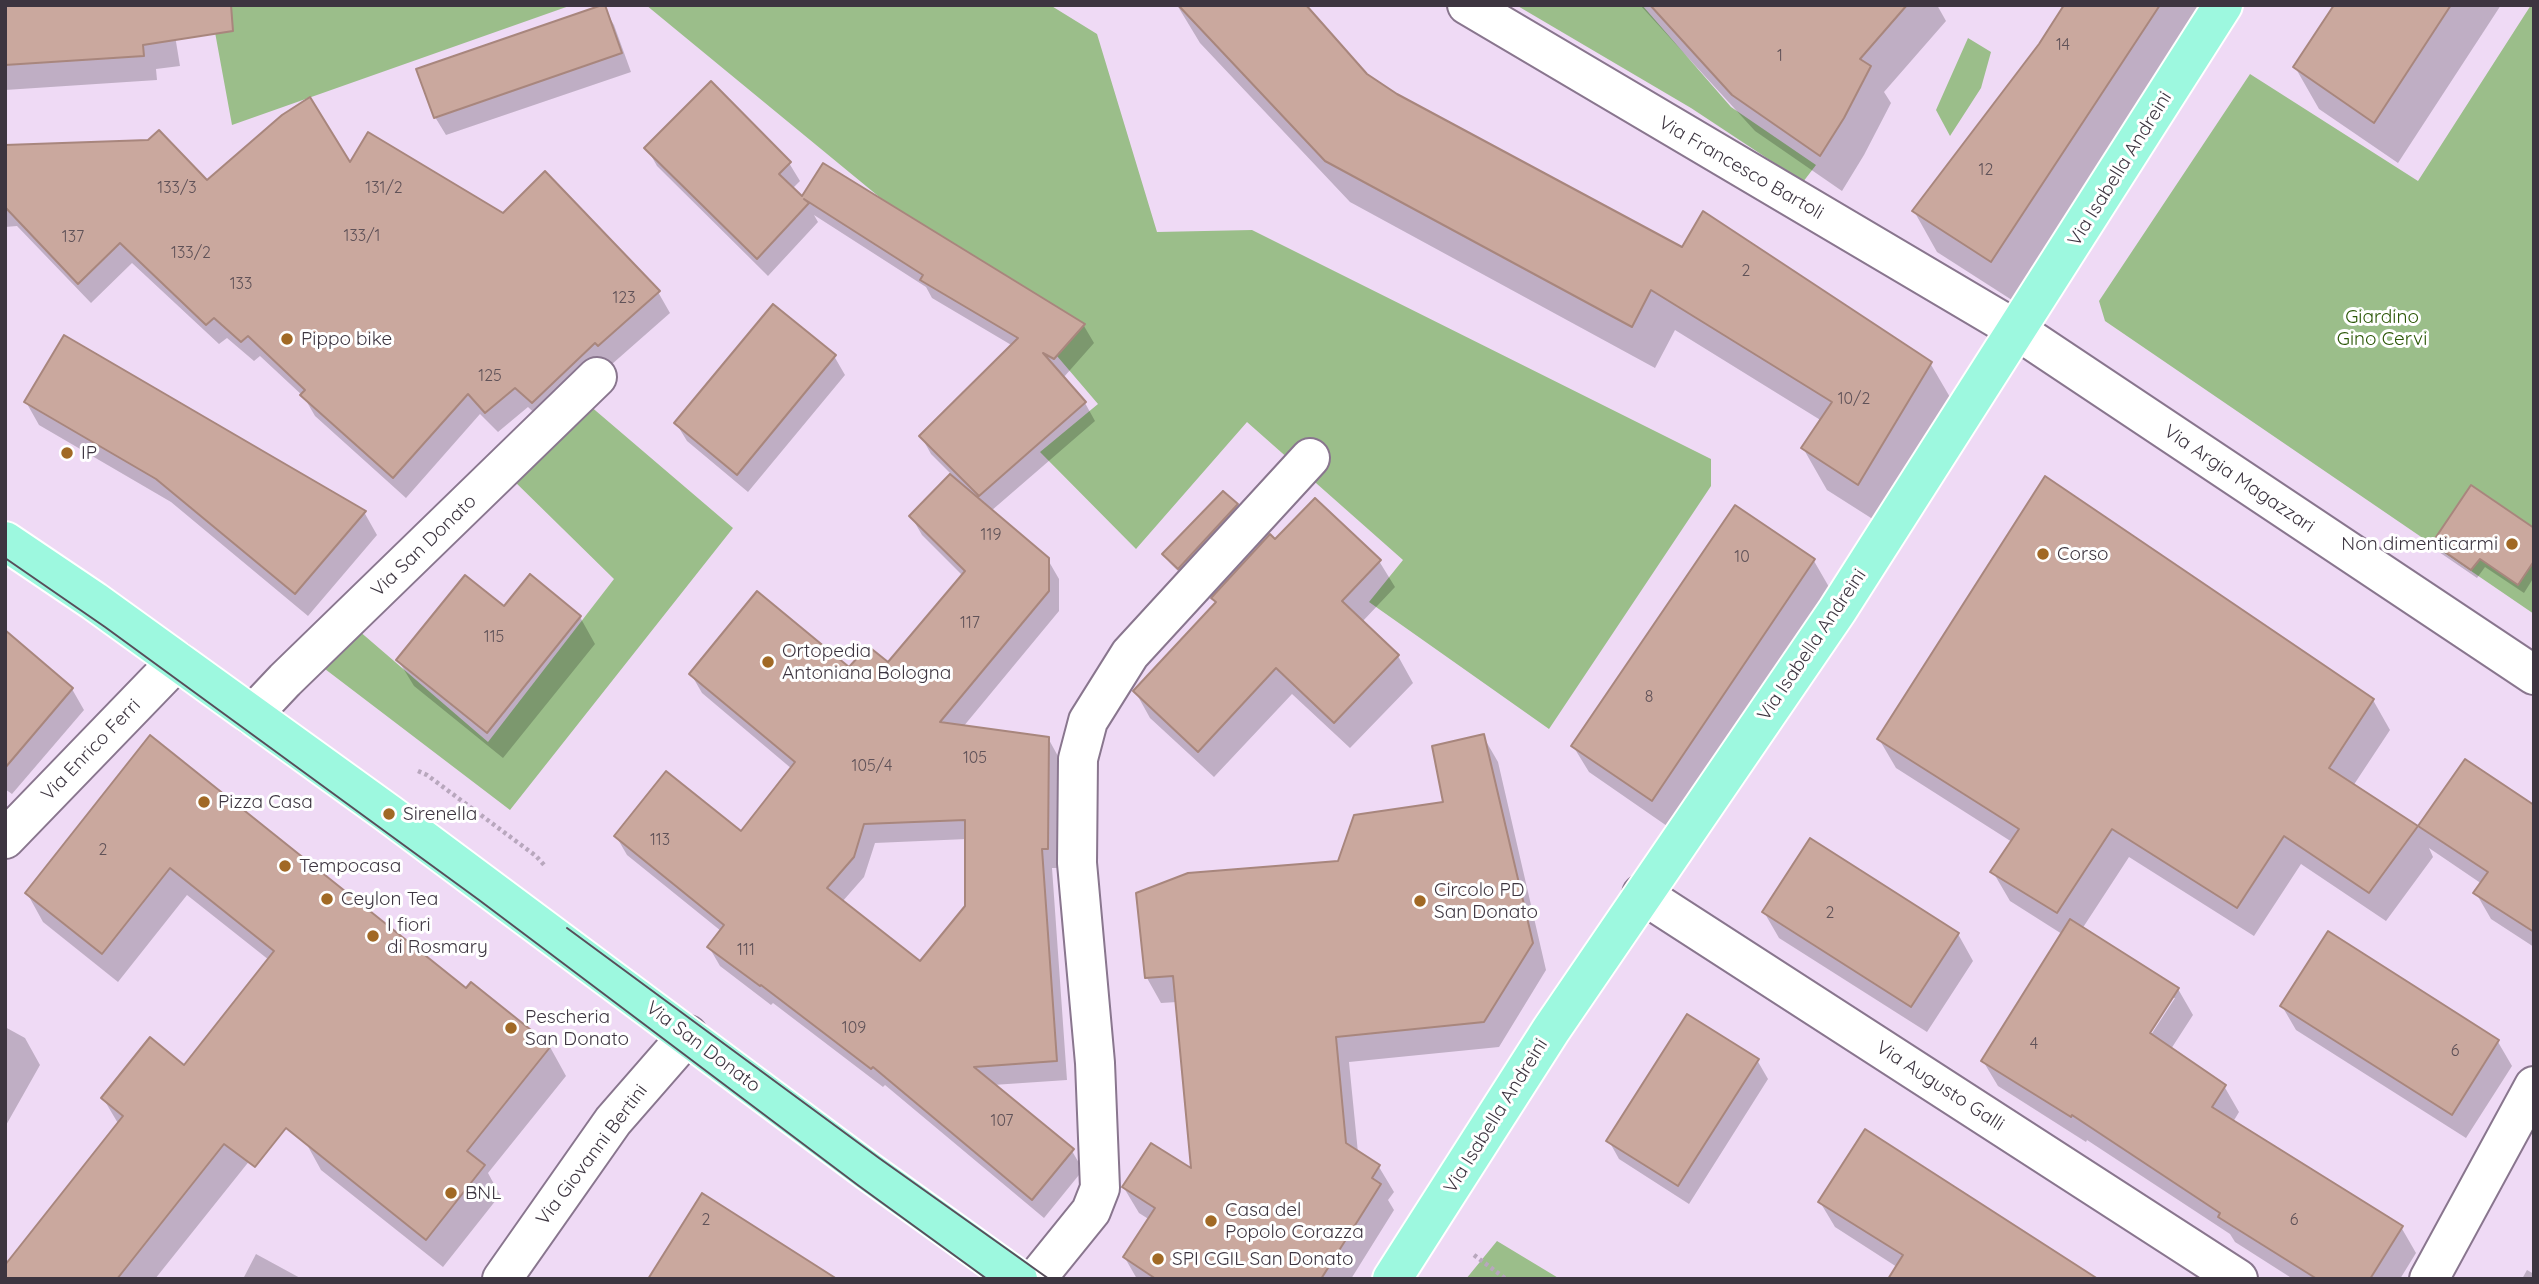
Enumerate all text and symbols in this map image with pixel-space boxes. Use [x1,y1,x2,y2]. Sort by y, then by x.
house number: 14 [2056,35,2070,55]
house number: 1 [1777,46,1783,66]
street label: Via Isabella Andreini [2063,88,2177,250]
street label: Via Francesco Bartoli [1654,111,1828,225]
house number: 12 [1979,160,1993,180]
house number: 133/3 [157,178,197,198]
house number: 131/2 [365,178,403,198]
house number: 133/1 [344,226,380,246]
house number: 137 [62,227,84,247]
house number: 133/2 [171,243,211,263]
house number: 2 [1742,261,1750,281]
house number: 133 [230,274,252,294]
house number: 123 [612,288,636,308]
park label: Giardino Gino Cervi [2337,306,2427,350]
place label: Pippo bike [301,328,392,350]
marker: Pippo bike [279,331,295,347]
house number: 125 [478,366,502,386]
house number: 10/2 [1838,389,1870,409]
street label: Via Argia Magazzari [2159,420,2319,538]
place label: IP [81,442,97,464]
marker: IP [59,445,75,461]
street label: Via San Donato [367,490,481,602]
house number: 119 [981,525,1001,545]
place label: Non dimenticarmi [2341,533,2498,555]
marker: Non dimenticarmi [2504,536,2520,552]
place label: Corso [2057,543,2109,565]
marker: Corso [2035,546,2051,562]
house number: 10 [1734,547,1750,567]
street label: Via Isabella Andreini [1753,565,1871,725]
house number: 117 [960,613,980,633]
house number: 115 [484,627,504,647]
place label: Ortopedia Antoniana Bologna [782,640,951,684]
marker: Ortopedia Antoniana Bologna [760,654,776,670]
house number: 8 [1645,687,1653,707]
street label: Via Enrico Ferri [37,694,145,806]
house number: 105 [963,748,987,768]
house number: 105/4 [852,756,892,776]
place label: Pizza Casa [218,791,313,813]
marker: Pizza Casa [196,794,212,810]
place label: Sirenella [403,803,477,825]
marker: Sirenella [381,806,397,822]
house number: 113 [650,830,670,850]
house number: 2 [99,840,107,860]
place label: Tempocasa [299,855,401,877]
marker: Tempocasa [277,858,293,874]
place label: Circolo PD San Donato [1434,879,1538,923]
place label: Ceylon Tea [341,888,438,910]
marker: Ceylon Tea [319,891,335,907]
marker: Circolo PD San Donato [1412,893,1428,909]
house number: 2 [1826,903,1834,923]
place label: I fiori di Rosmary [387,914,488,958]
marker: I fiori di Rosmary [365,928,381,944]
house number: 111 [737,940,755,960]
street label: Via San Donato [641,997,765,1097]
place label: Pescheria San Donato [525,1006,629,1050]
house number: 109 [842,1018,866,1038]
marker: Pescheria San Donato [503,1020,519,1036]
house number: 4 [2030,1034,2038,1054]
street label: Via Isabella Andreini [1439,1035,1553,1197]
street label: Via Augusto Galli [1872,1036,2008,1136]
house number: 6 [2451,1041,2459,1061]
street label: Via Giovanni Bertini [532,1080,652,1230]
house number: 107 [991,1111,1013,1131]
place label: BNL [465,1182,501,1204]
marker: BNL [443,1185,459,1201]
place label: Casa del Popolo Corazza [1225,1199,1364,1243]
house number: 2 [702,1210,710,1230]
house number: 6 [2290,1210,2298,1230]
marker: Casa del Popolo Corazza [1203,1213,1219,1229]
place label: SPI CGIL San Donato [1172,1248,1354,1270]
marker: SPI CGIL San Donato [1150,1251,1166,1267]

